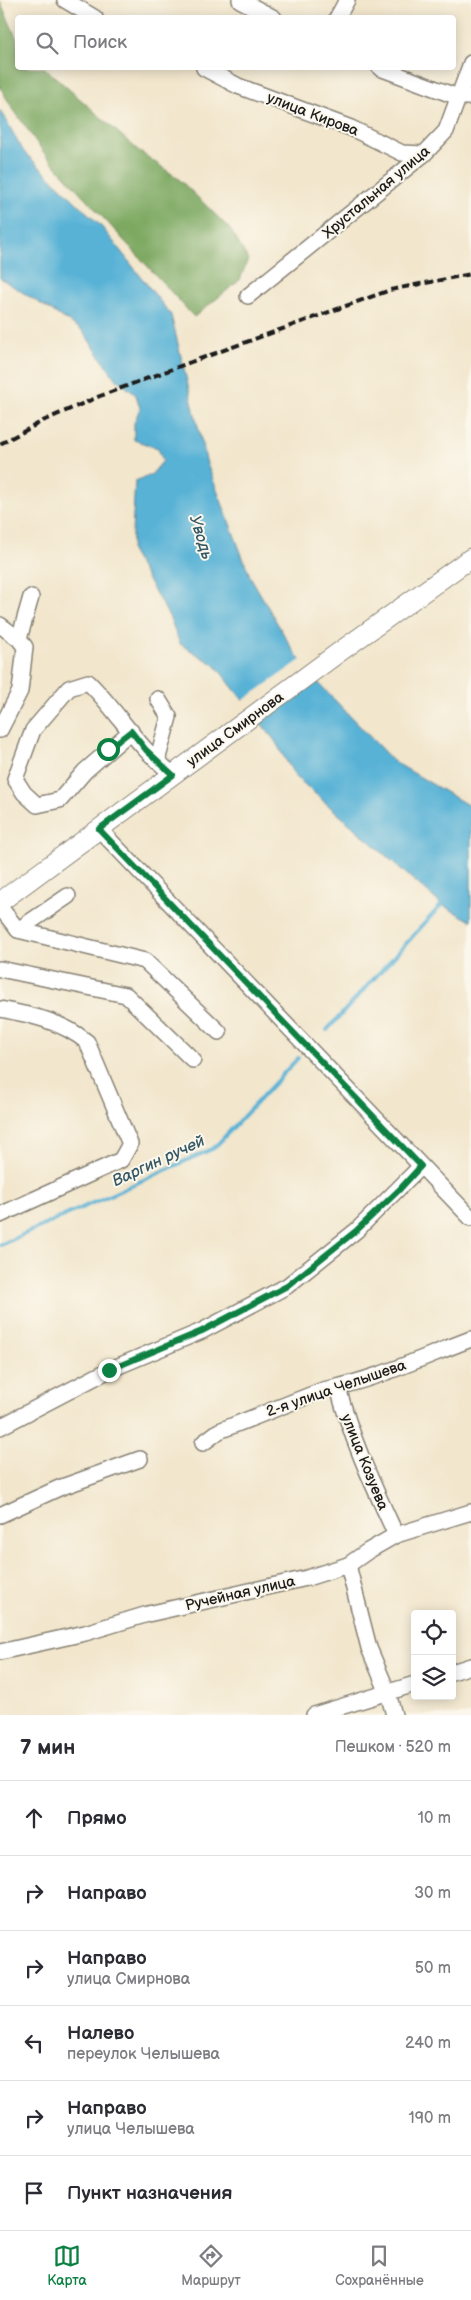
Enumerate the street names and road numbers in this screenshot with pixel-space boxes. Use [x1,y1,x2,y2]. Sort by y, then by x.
street label: улица Кирова [264,88,361,141]
street label: Хрустальная улица [319,142,434,243]
street label: улица Смирнова [183,688,288,771]
street label: 2-я улица Челышева [264,1356,409,1421]
street label: улица Козуева [337,1411,393,1513]
street label: Ручейная улица [183,1572,297,1615]

